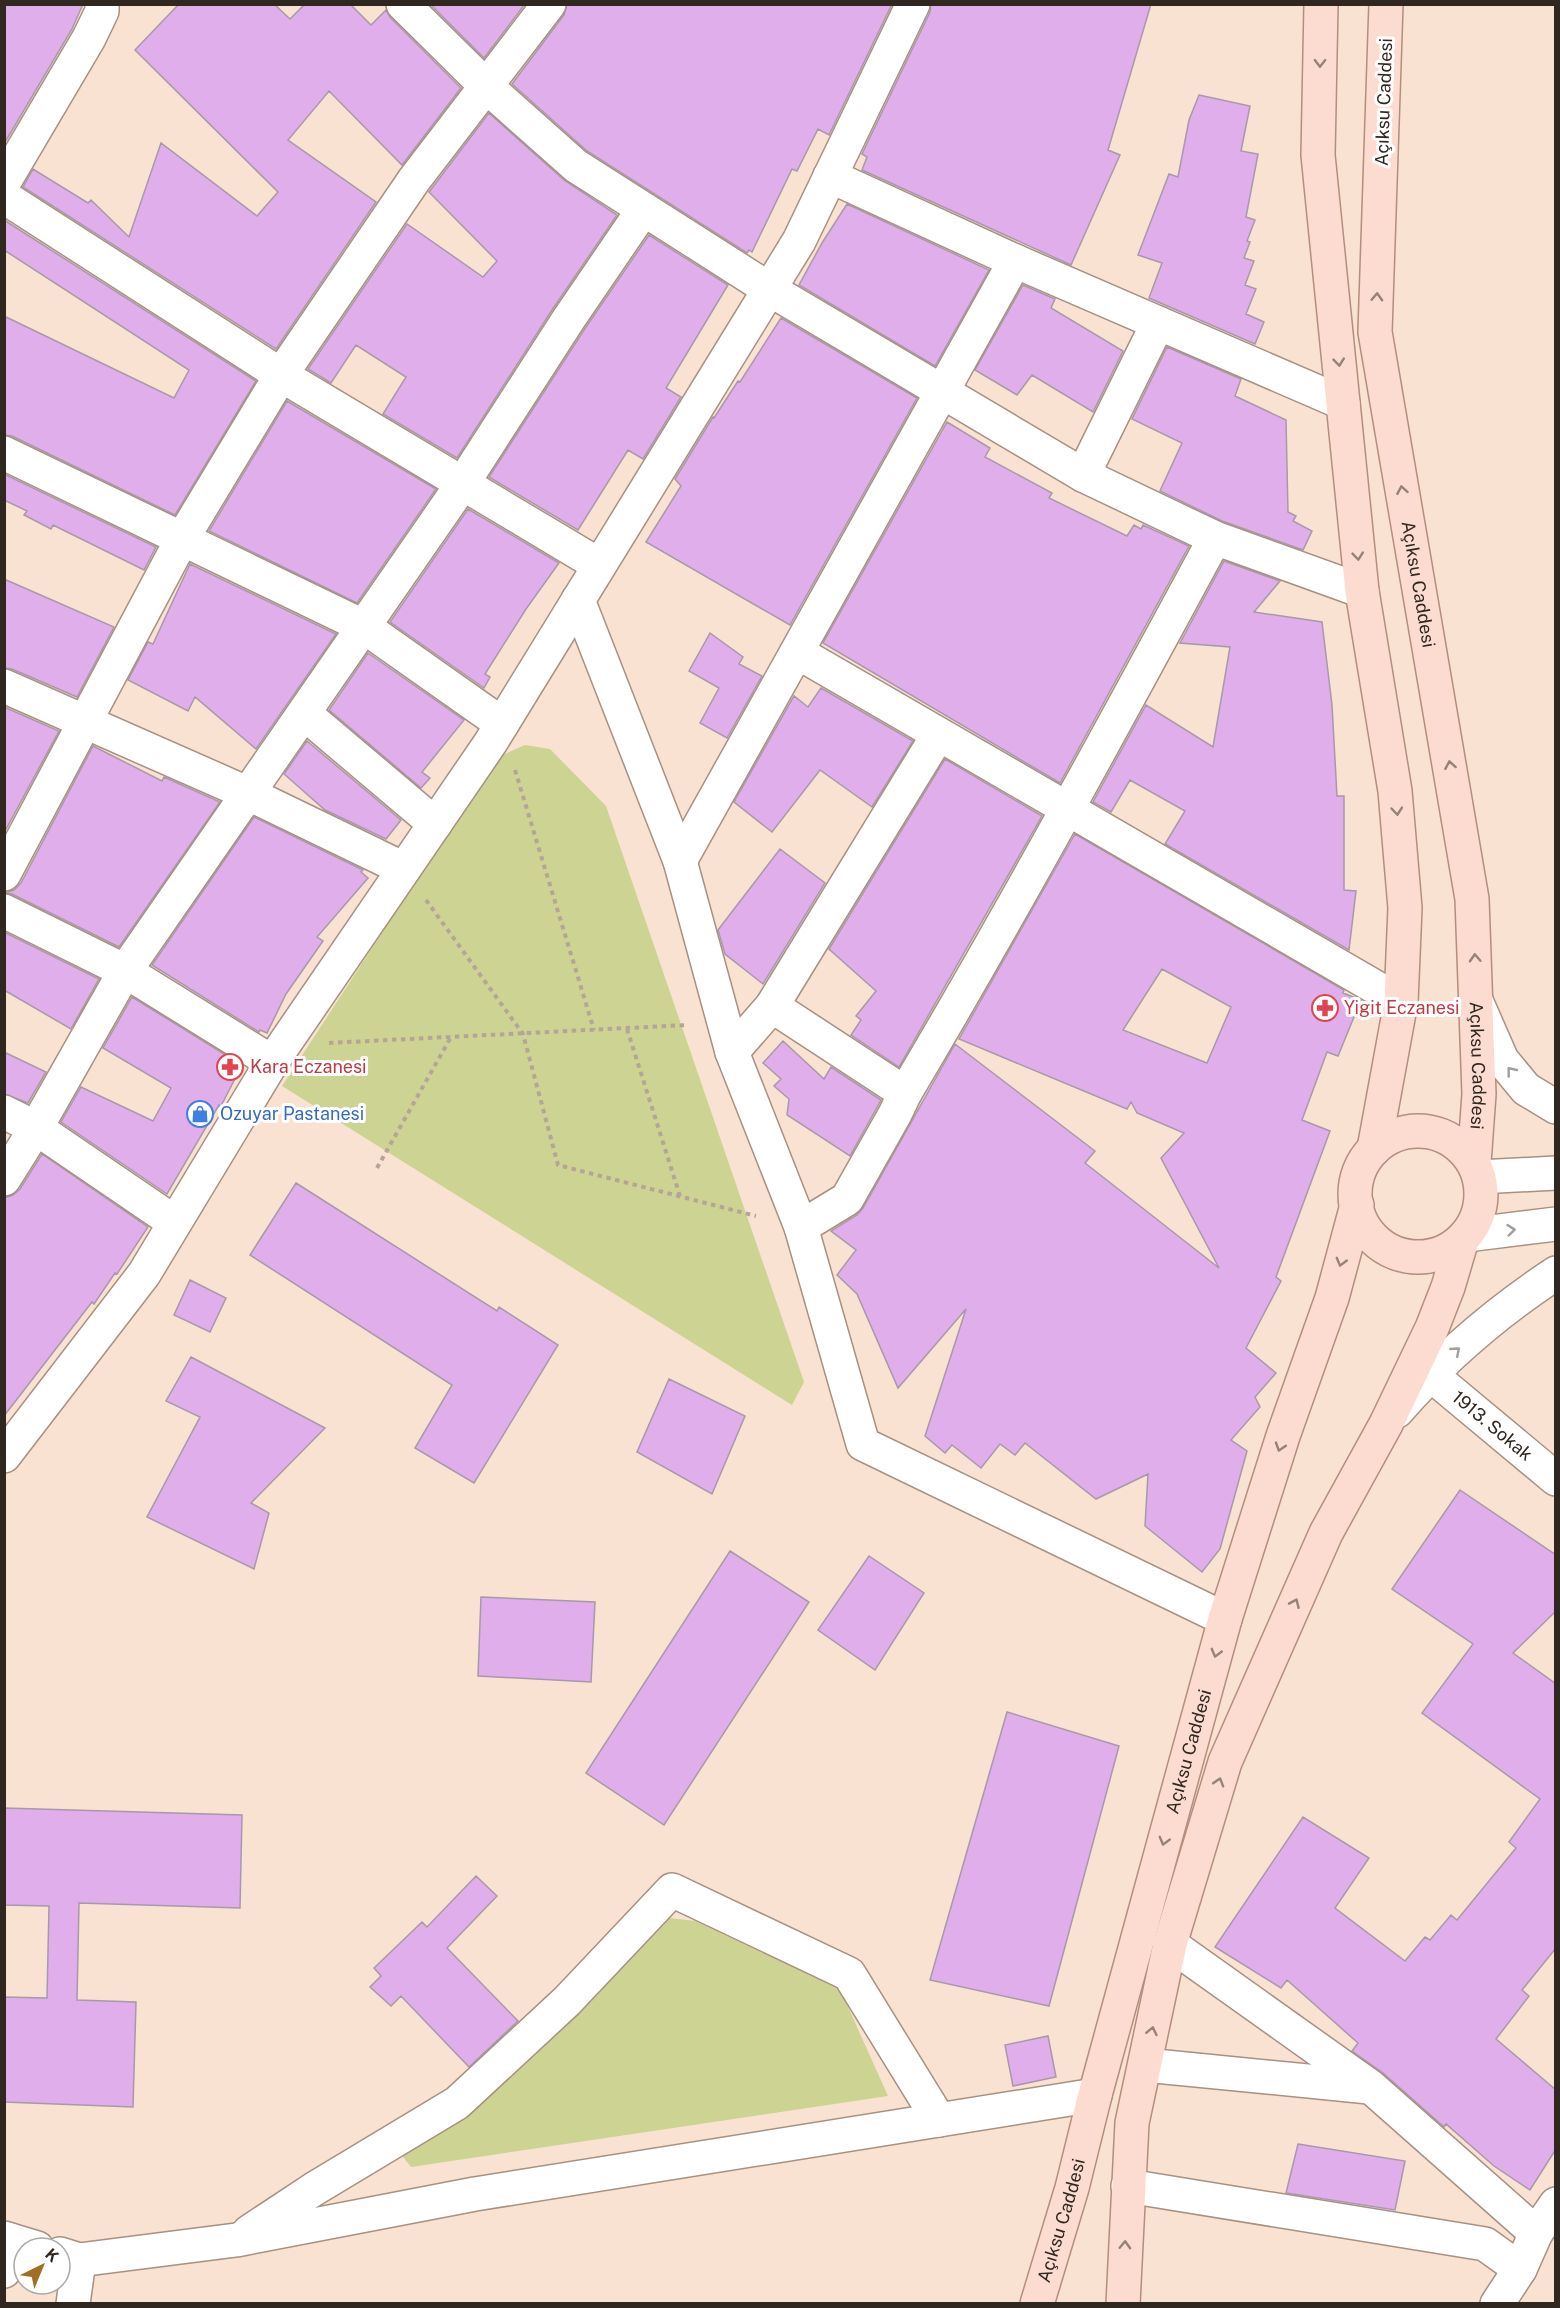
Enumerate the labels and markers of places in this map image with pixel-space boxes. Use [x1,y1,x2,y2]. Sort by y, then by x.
pharmacy icon: Yigit Eczanesi [1310,993,1340,1023]
place label: Yigit Eczanesi [1344,997,1459,1018]
pharmacy icon: Kara Eczanesi [215,1052,245,1082]
place label: Kara Eczanesi [250,1056,367,1077]
shop icon: Ozuyar Pastanesi [185,1099,215,1129]
place label: Ozuyar Pastanesi [220,1103,364,1124]

